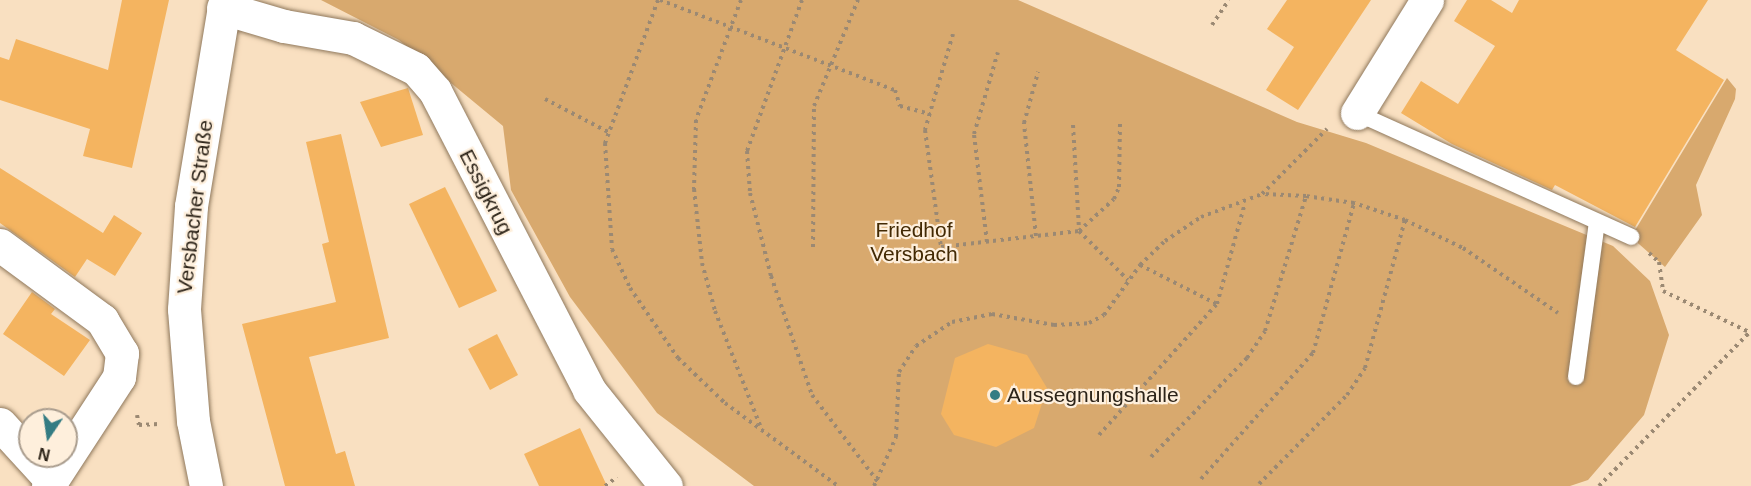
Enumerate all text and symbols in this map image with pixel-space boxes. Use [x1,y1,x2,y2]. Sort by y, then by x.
street label: Versbacher Straße [172,119,218,295]
street label: Essigkrug [454,145,518,239]
park label: Friedhof Versbach [870,217,958,267]
place label: Aussegnungshalle [1007,382,1179,408]
marker: Aussegnungshalle [988,388,1002,402]
north arrow [18,408,78,468]
text: N [37,444,52,464]

